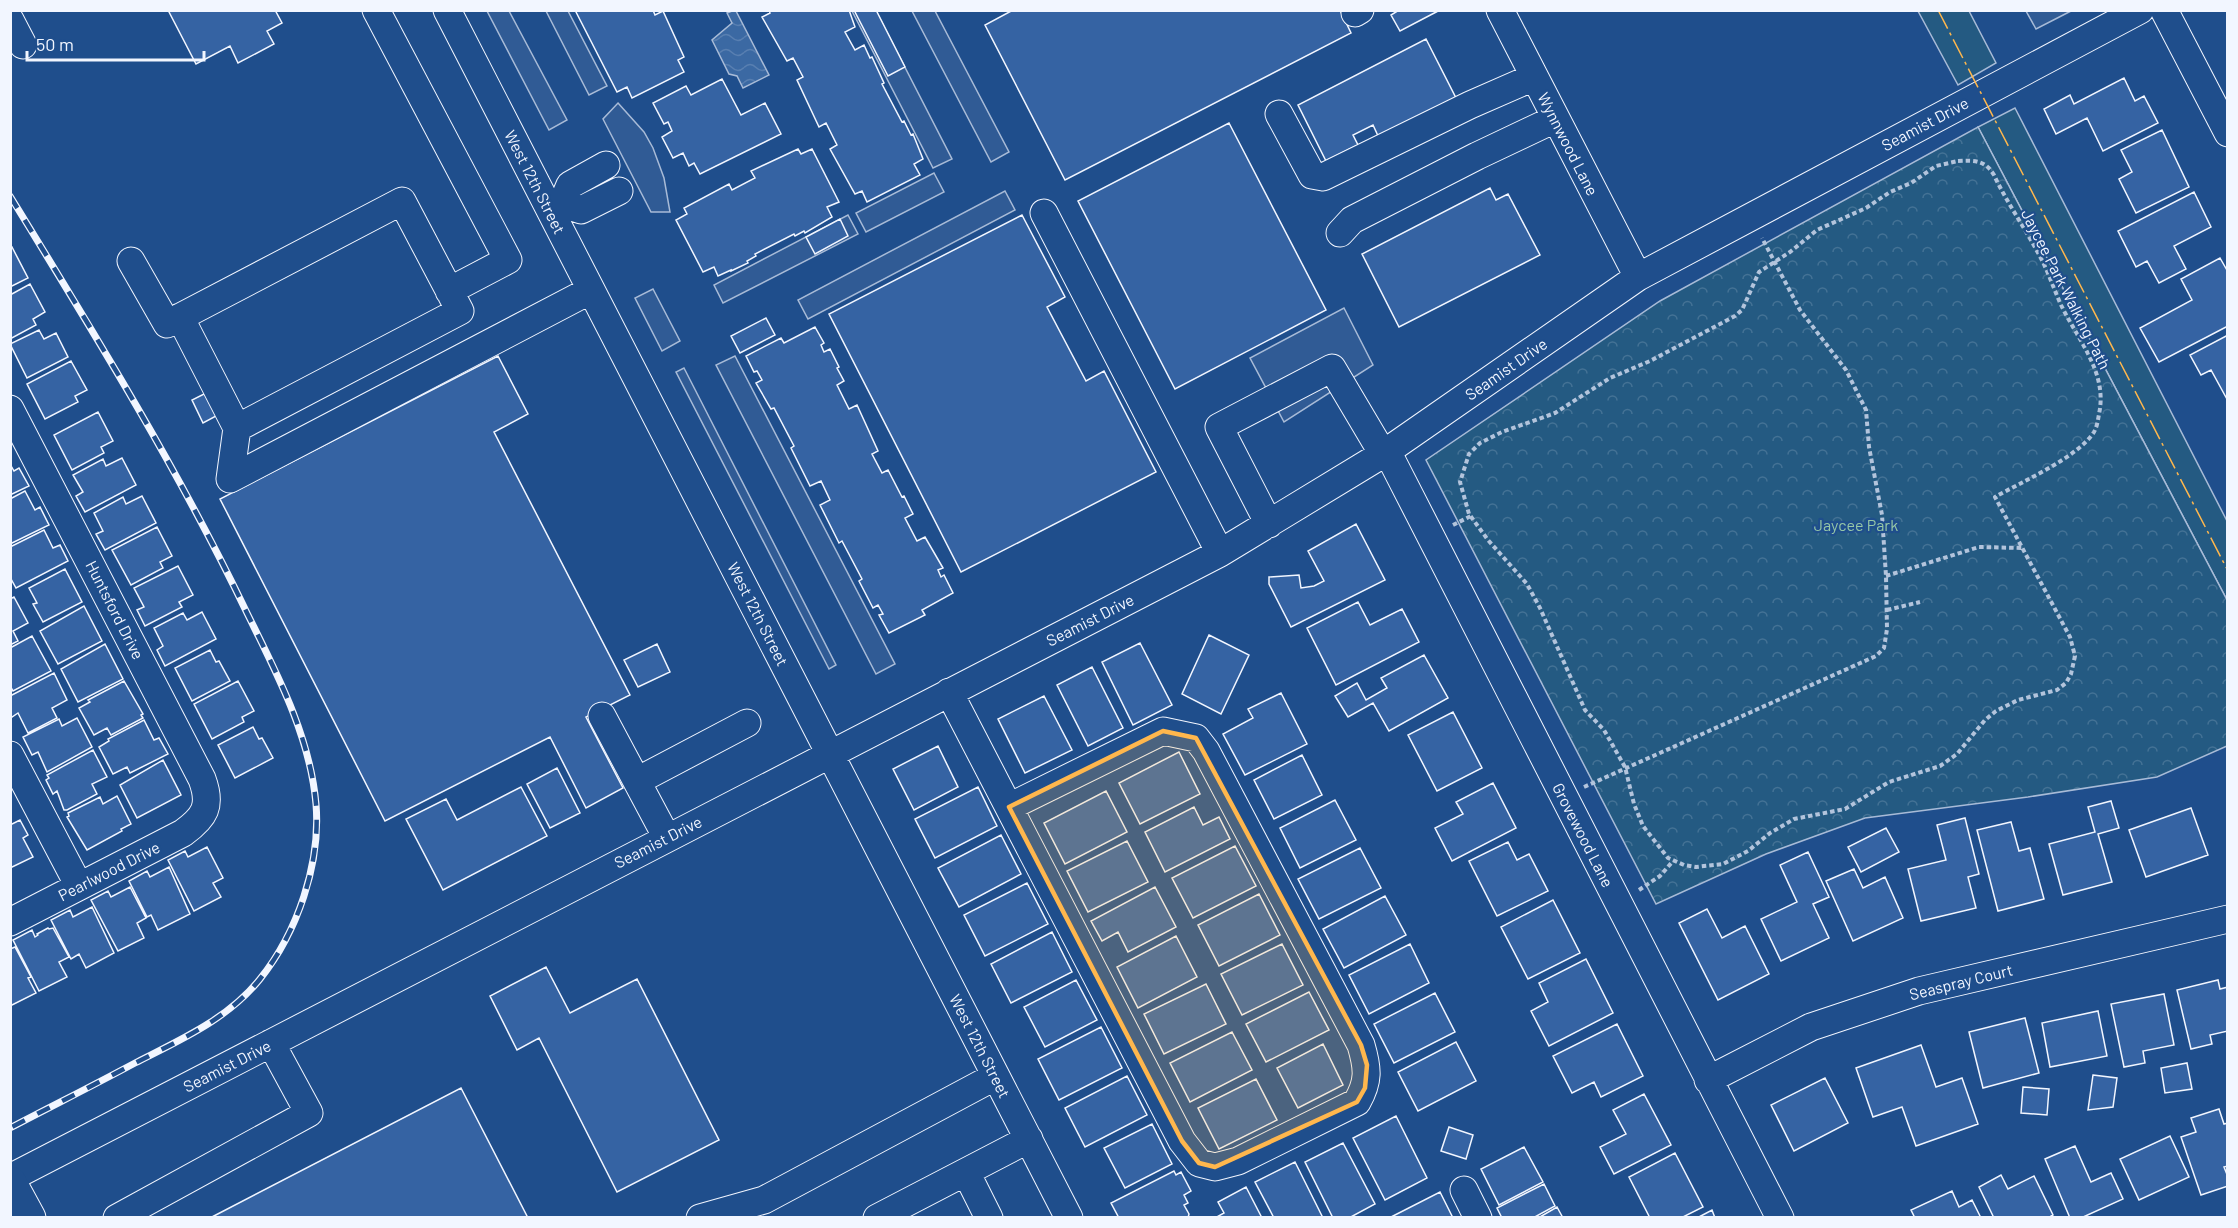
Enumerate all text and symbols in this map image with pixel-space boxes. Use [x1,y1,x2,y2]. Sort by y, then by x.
scale bar [27,24,204,62]
text: 50 m [36,33,74,55]
street label: Wynnwood Lane [1534,89,1603,199]
street label: Seamist Drive [1878,93,1971,154]
street label: West 12th Street [501,127,570,237]
street label: Jaycee Park Walking Path [2018,206,2115,372]
street label: Seamist Drive [1461,333,1550,404]
park label: Jaycee Park [1814,515,1898,534]
street label: Huntsford Drive [82,557,148,662]
street label: West 12th Street [724,559,793,669]
street label: Seamist Drive [1043,589,1137,650]
street label: Grovewood Lane [1549,779,1618,890]
street label: Seamist Drive [611,811,705,872]
street label: Pearlwood Drive [55,837,163,904]
street label: Seaspray Court [1907,959,2015,1004]
street label: West 12th Street [946,991,1015,1101]
street label: Seamist Drive [180,1035,274,1096]

